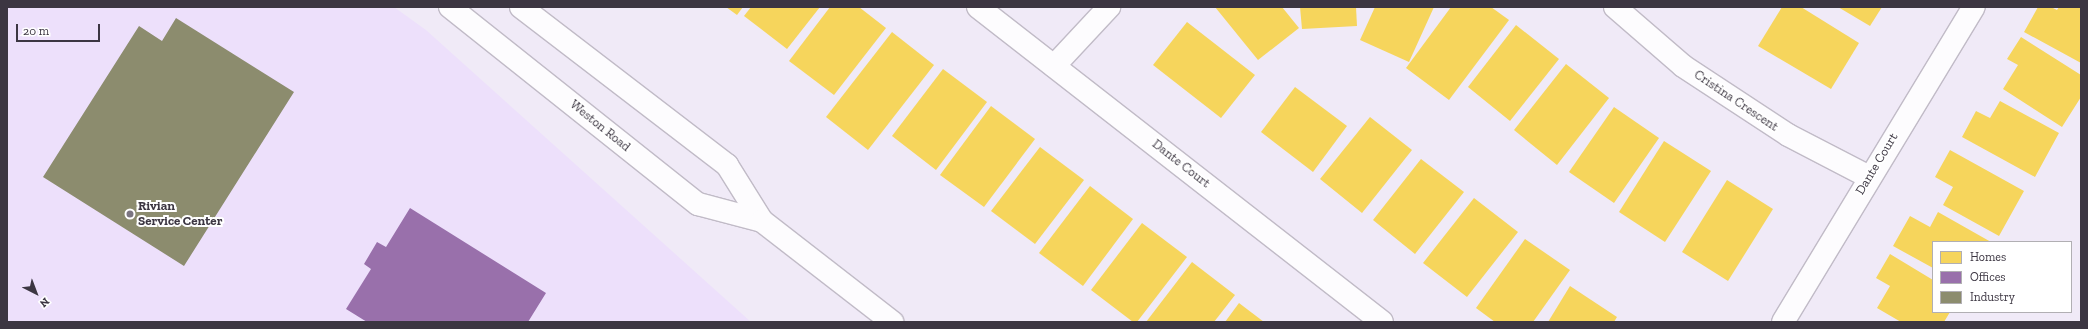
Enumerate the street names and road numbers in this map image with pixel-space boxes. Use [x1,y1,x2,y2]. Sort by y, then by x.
street label: Cristina Crescent [1691,67,1781,135]
street label: Weston Road [567,97,633,155]
street label: Dante Court [1852,130,1902,198]
street label: Dante Court [1149,137,1213,191]

